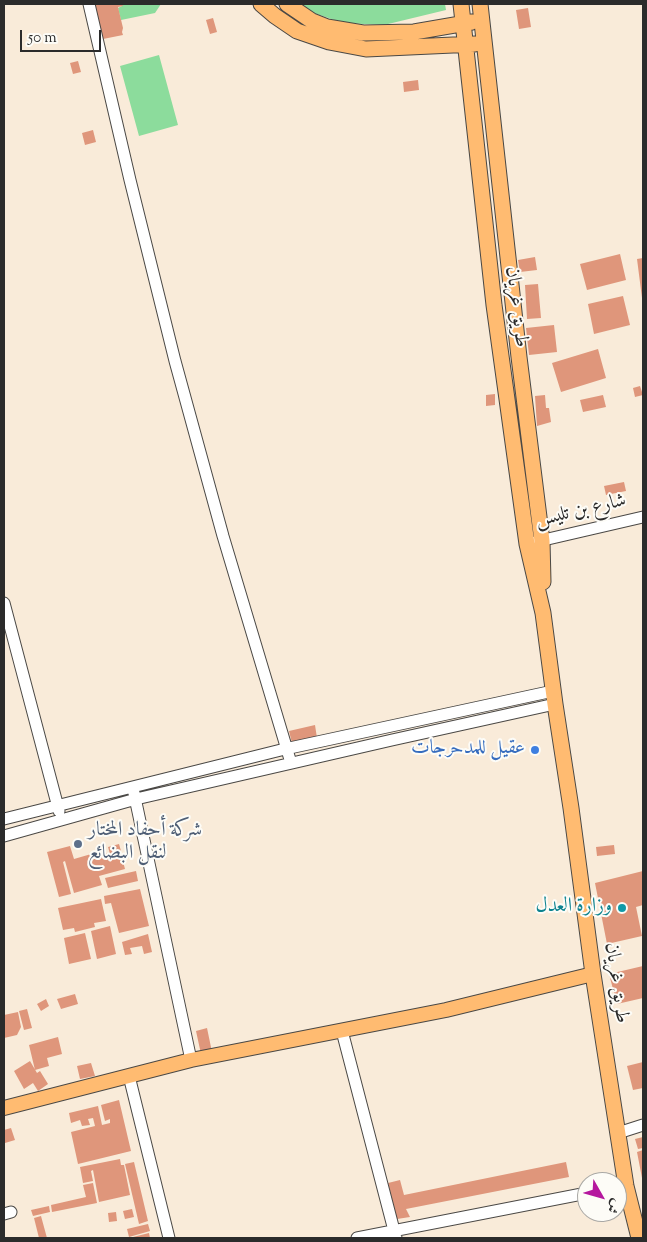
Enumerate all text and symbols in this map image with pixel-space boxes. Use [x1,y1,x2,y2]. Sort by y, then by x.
scale bar [22,20,104,52]
text: 50 m [28,28,57,49]
street label: طريق غريان [498,265,532,349]
street label: شارع بن تليس [533,490,629,534]
place label: عقيل للمدحرجات [411,738,525,762]
marker: عقيل للمدحرجات [529,744,541,756]
place label: شركة أحفاد المختار لنقل البضائع [88,820,202,867]
marker: شركة أحفاد المختار لنقل البضائع [72,838,84,850]
place label: وزارة العدل [535,896,612,920]
marker: وزارة العدل [616,902,628,914]
street label: طريق غريان [597,941,633,1025]
north arrow [577,1172,627,1222]
text: ش [601,1194,625,1217]

